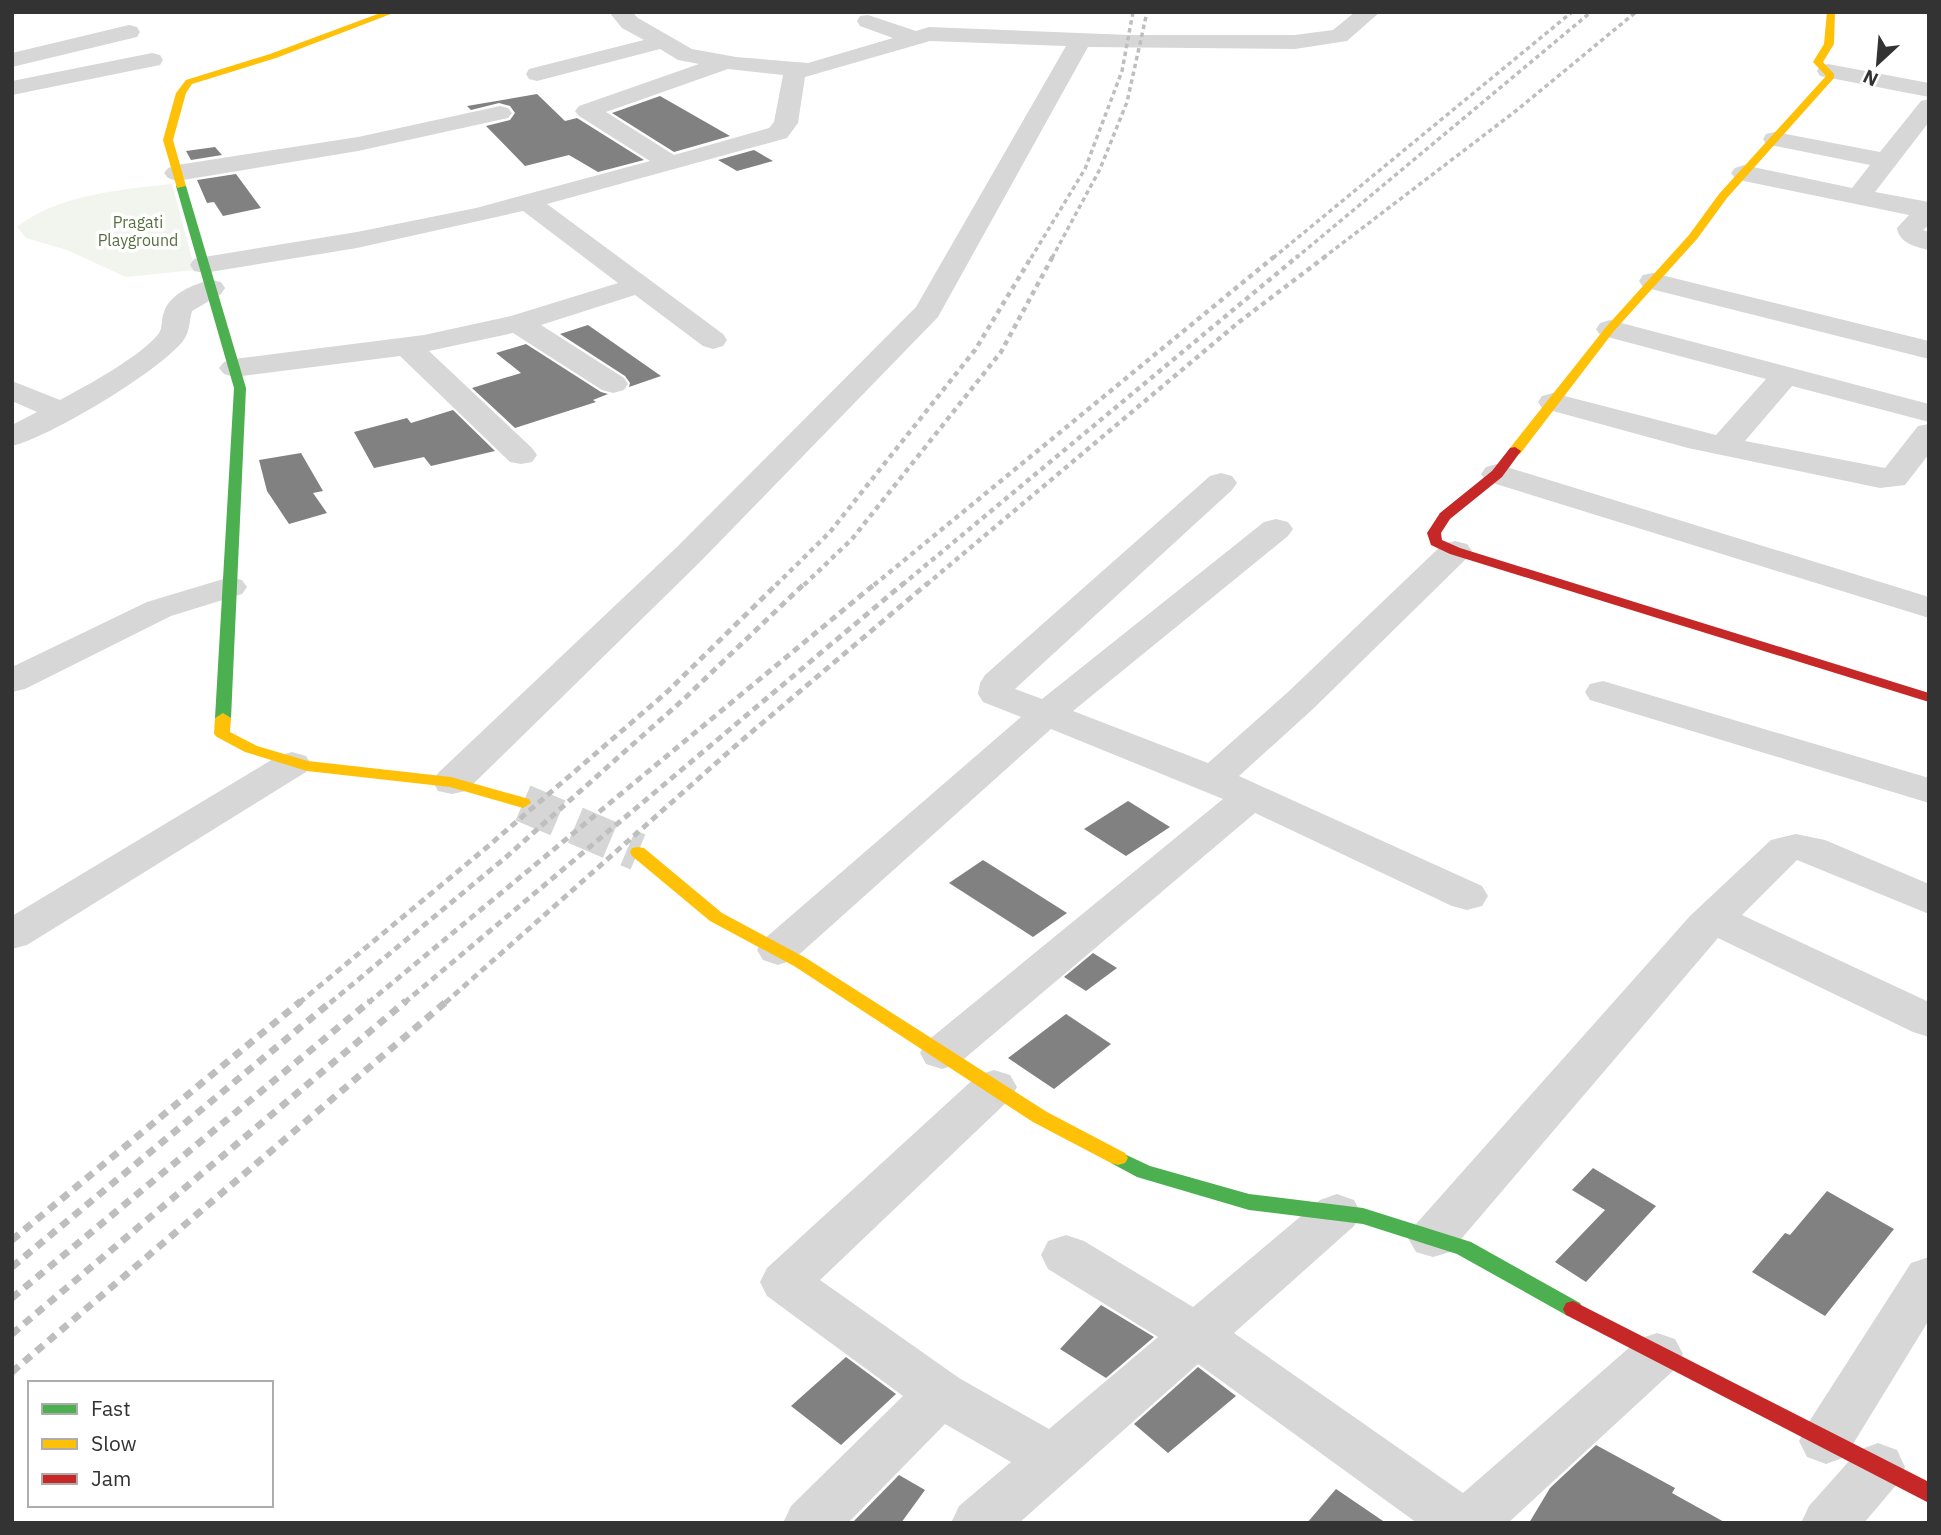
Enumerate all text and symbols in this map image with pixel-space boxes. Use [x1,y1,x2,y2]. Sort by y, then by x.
north arrow [1843,28,1913,98]
text: N [1859,64,1882,92]
park label: Pragati Playground [98,212,178,250]
legend [28,1381,273,1507]
text: Fast [91,1394,131,1422]
text: Slow [91,1429,137,1457]
text: Jam [91,1464,131,1492]

